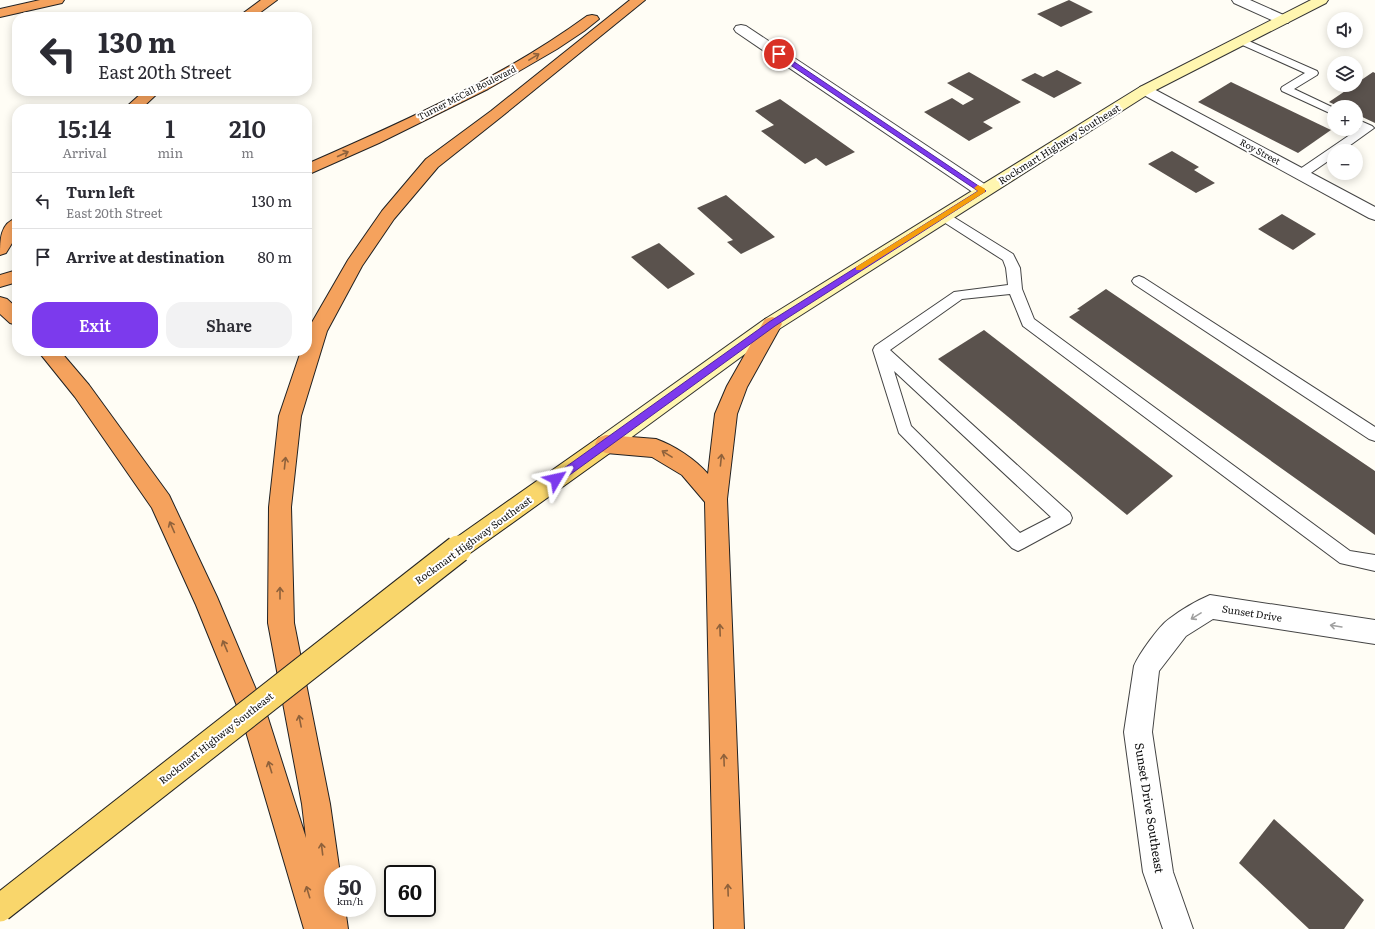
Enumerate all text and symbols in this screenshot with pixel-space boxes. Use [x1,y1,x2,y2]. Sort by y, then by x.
map controls [1327,12,1363,180]
button: sound [1327,12,1363,48]
text: 130 m [98,20,176,62]
icon: left [32,28,84,80]
pin [762,37,796,71]
icon: arrive [768,43,790,65]
one-way arrow [528,53,540,61]
button: layers [1327,56,1363,92]
text: East 20th Street [98,58,232,85]
street label: Turner McCall Boulevard [415,61,519,123]
street label: Rockmart Highway Southeast [995,100,1123,187]
button: + [1327,100,1363,136]
text: 15:14 [58,110,111,145]
text: 1 [165,110,175,145]
text: 210 [229,110,266,145]
street label: Roy Street [1238,135,1284,168]
text: Arrival [63,143,107,162]
text: min [157,143,183,162]
text: m [241,143,254,162]
button: − [1327,144,1363,180]
one-way arrow [336,150,348,157]
text: Turn left [66,180,135,203]
text: 130 m [252,189,292,212]
icon: left [32,190,54,212]
text: East 20th Street [66,203,163,222]
text: Arrive at destination [66,245,225,268]
text: 80 m [258,245,292,268]
icon: arrive [32,246,54,268]
button: Exit [32,302,158,348]
button: Share [166,302,292,348]
one-way arrow [661,450,673,458]
one-way arrow [717,454,724,467]
one-way arrow [281,457,289,470]
position arrow [535,458,577,500]
street label: Rockmart Highway Southeast [411,492,534,587]
one-way arrow [168,521,176,533]
one-way arrow [277,587,284,600]
street label: Sunset Drive [1221,600,1283,625]
one-way arrow [1190,612,1202,620]
one-way arrow [1330,622,1343,630]
one-way arrow [717,624,724,637]
one-way arrow [220,640,228,652]
street label: Rockmart Highway Southeast [155,688,276,787]
one-way arrow [296,715,304,728]
street label: Sunset Drive Southeast [1131,741,1169,875]
one-way arrow [720,754,728,767]
one-way arrow [266,761,273,774]
one-way arrow [318,843,326,856]
speed limit sign: 60 [384,865,436,917]
text: 50 [338,871,362,901]
one-way arrow [724,884,732,897]
one-way arrow [304,885,311,898]
text: km/h [337,893,363,908]

